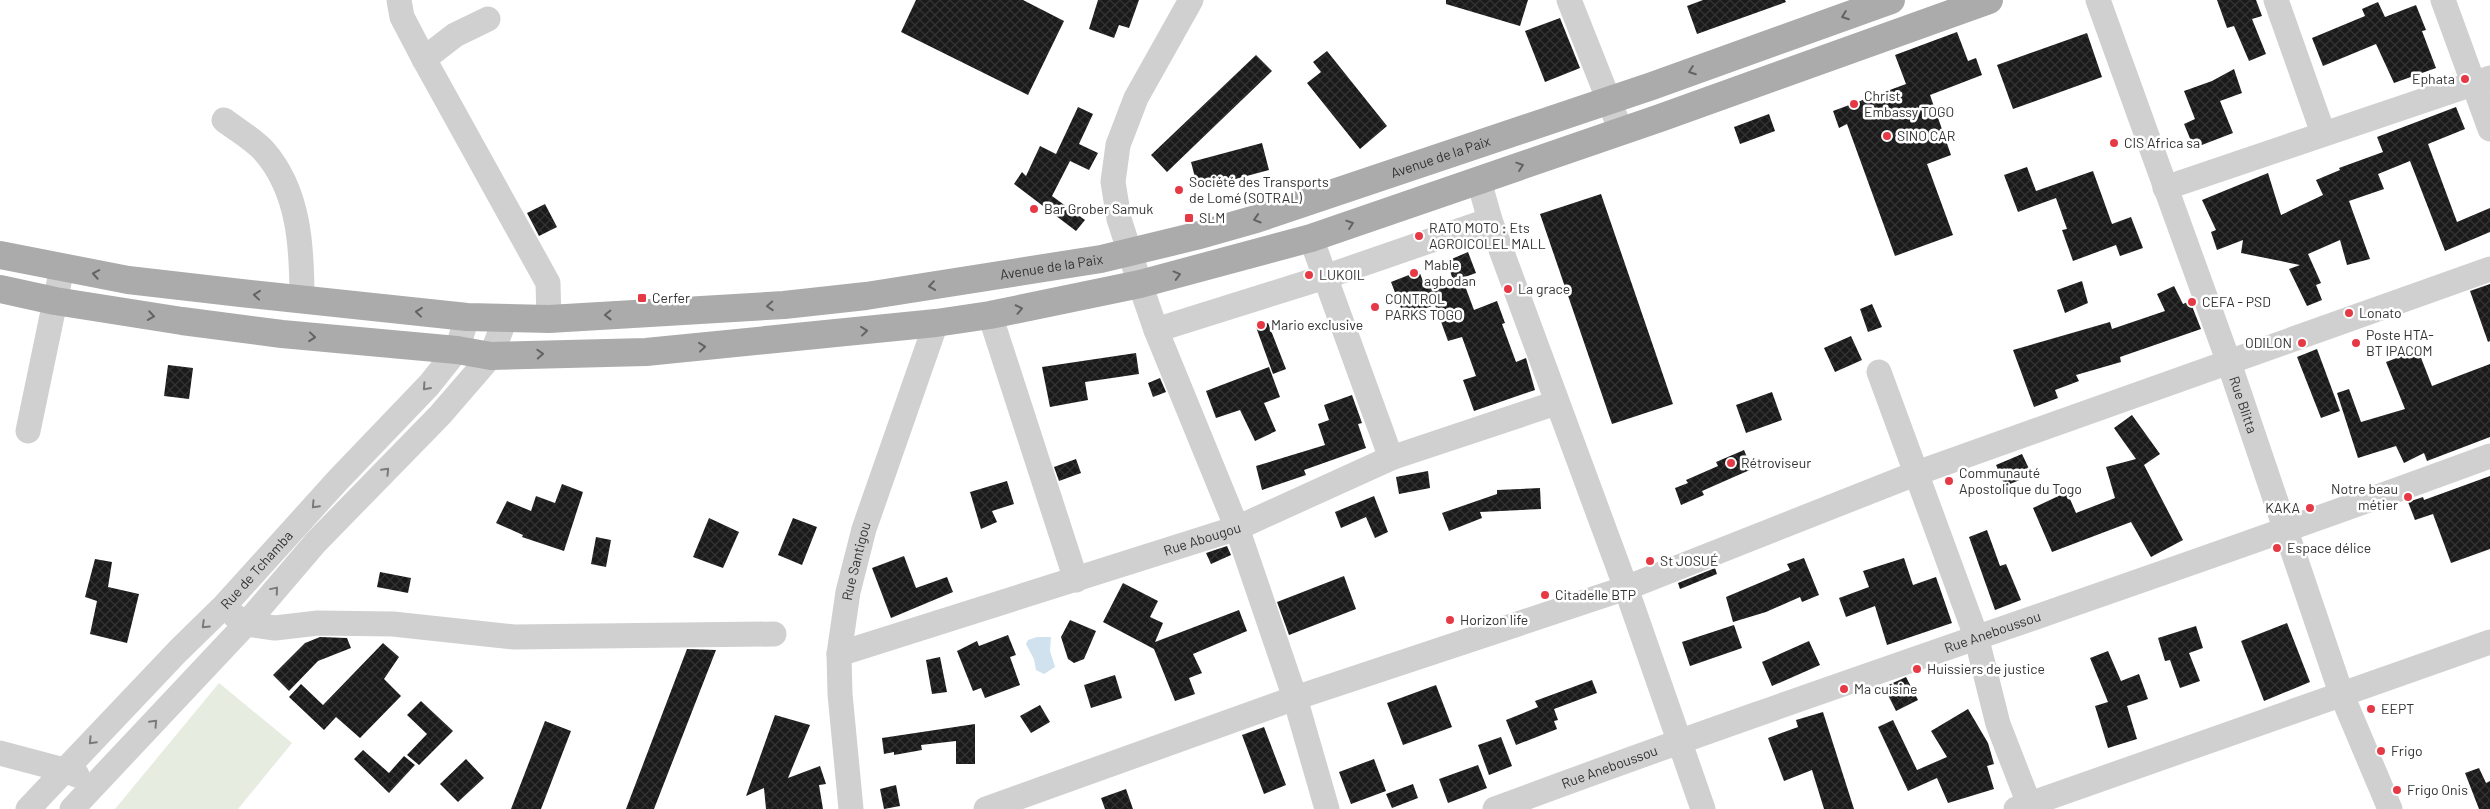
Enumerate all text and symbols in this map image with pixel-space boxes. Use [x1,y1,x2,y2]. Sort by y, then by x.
one-way arrow [1841,10,1850,20]
one-way arrow [1688,65,1697,75]
place label: Ephata [2412,70,2455,87]
marker: Ephata [2459,73,2471,85]
place label: Christ Embassy TOGO [1864,87,1954,120]
marker: Christ Embassy TOGO [1848,98,1860,110]
place label: SINO CAR [1897,127,1955,144]
marker: SINO CAR [1881,130,1893,142]
street label: Avenue de la Paix [1388,132,1493,181]
place label: CIS Africa sa [2124,134,2200,151]
marker: CIS Africa sa [2108,137,2120,149]
one-way arrow [1516,162,1524,172]
place label: Société des Transports de Lomé (SOTRAL) [1189,173,1329,206]
marker: Société des Transports de Lomé (SOTRAL) [1173,184,1185,196]
place label: Bar Grober Samuk [1044,200,1153,217]
marker: Bar Grober Samuk [1028,203,1040,215]
place label: SLM [1199,209,1225,226]
marker: SLM [1183,212,1195,224]
one-way arrow [1253,213,1261,223]
place label: RATO MOTO : Ets AGROICOLEL MALL [1429,219,1546,252]
one-way arrow [1345,220,1354,230]
marker: RATO MOTO : Ets AGROICOLEL MALL [1413,230,1425,242]
street label: Avenue de la Paix [999,250,1104,283]
place label: Mable agbodan [1424,256,1476,289]
place label: LUKOIL [1319,266,1365,283]
marker: Mable agbodan [1408,267,1420,279]
marker: LUKOIL [1303,269,1315,281]
one-way arrow [92,270,100,280]
one-way arrow [1173,270,1181,280]
place label: La grace [1518,280,1570,297]
one-way arrow [927,281,936,291]
marker: La grace [1502,283,1514,295]
place label: Cerfer [652,289,690,306]
one-way arrow [253,290,261,301]
place label: CONTROL PARKS TOGO [1385,290,1463,323]
marker: Cerfer [636,292,648,304]
place label: CEFA - PSD [2202,293,2271,310]
marker: CEFA - PSD [2186,296,2198,308]
one-way arrow [766,301,774,312]
marker: CONTROL PARKS TOGO [1369,301,1381,313]
place label: Lonato [2359,304,2402,321]
one-way arrow [1014,305,1023,315]
one-way arrow [414,307,422,318]
marker: Lonato [2343,307,2355,319]
one-way arrow [604,310,612,320]
one-way arrow [147,311,156,321]
place label: Mario exclusive [1271,316,1363,333]
marker: Mario exclusive [1255,319,1267,331]
one-way arrow [860,326,868,337]
place label: Poste HTA- BT IPACOM [2366,326,2434,359]
one-way arrow [309,331,317,342]
place label: ODILON [2245,334,2292,351]
marker: ODILON [2296,337,2308,349]
marker: Poste HTA- BT IPACOM [2350,337,2362,349]
one-way arrow [699,342,707,353]
one-way arrow [536,348,544,359]
street label: Rue Blitta [2226,374,2261,435]
one-way arrow [423,382,432,391]
place label: Rétroviseur [1741,454,1811,471]
marker: Rétroviseur [1725,457,1737,469]
place label: Communauté Apostolique du Togo [1959,464,2082,497]
one-way arrow [380,468,389,477]
marker: Communauté Apostolique du Togo [1943,475,1955,487]
place label: Notre beau métier [2331,480,2398,513]
marker: Notre beau métier [2402,491,2414,503]
place label: KAKA [2265,499,2300,516]
one-way arrow [311,500,320,509]
marker: KAKA [2304,502,2316,514]
street label: Rue Abougou [1161,518,1243,559]
street label: Rue Santigou [838,519,874,602]
street label: Rue de Tchamba [217,527,296,612]
place label: Espace délice [2287,539,2371,556]
marker: Espace délice [2271,542,2283,554]
place label: St JOSUÉ [1660,552,1718,569]
marker: St JOSUÉ [1644,555,1656,567]
place label: Citadelle BTP [1555,586,1636,603]
one-way arrow [270,587,278,596]
marker: Citadelle BTP [1539,589,1551,601]
street label: Rue Aneboussou [1942,607,2043,656]
place label: Horizon life [1460,611,1528,628]
marker: Horizon life [1444,614,1456,626]
one-way arrow [201,619,210,628]
place label: Huissiers de justice [1927,660,2045,677]
marker: Huissiers de justice [1911,663,1923,675]
place label: Ma cuisine [1854,680,1918,697]
marker: Ma cuisine [1838,683,1850,695]
place label: EEPT [2381,700,2414,717]
marker: EEPT [2365,703,2377,715]
one-way arrow [148,720,157,729]
one-way arrow [89,736,98,745]
street label: Rue Aneboussou [1559,741,1660,792]
place label: Frigo [2391,742,2423,759]
marker: Frigo [2375,745,2387,757]
place label: Frigo Onis [2407,781,2468,798]
marker: Frigo Onis [2391,784,2403,796]

